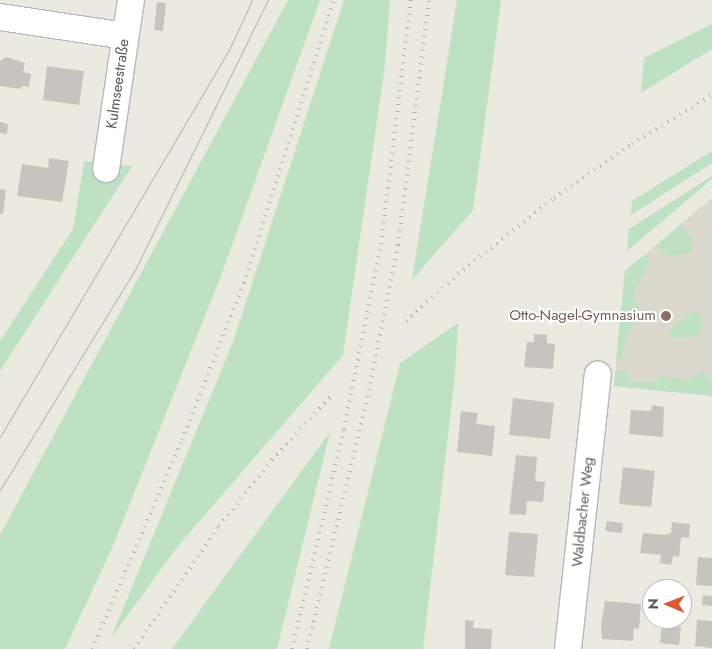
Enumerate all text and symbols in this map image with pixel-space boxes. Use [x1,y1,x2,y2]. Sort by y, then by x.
street label: Kulmseestraße [103,38,133,130]
place label: Otto-Nagel-Gymnasium [509,307,656,325]
marker: Otto-Nagel-Gymnasium [660,310,672,322]
street label: Waldbacher Weg [568,456,598,568]
north arrow [642,579,692,629]
text: N [643,598,663,609]

